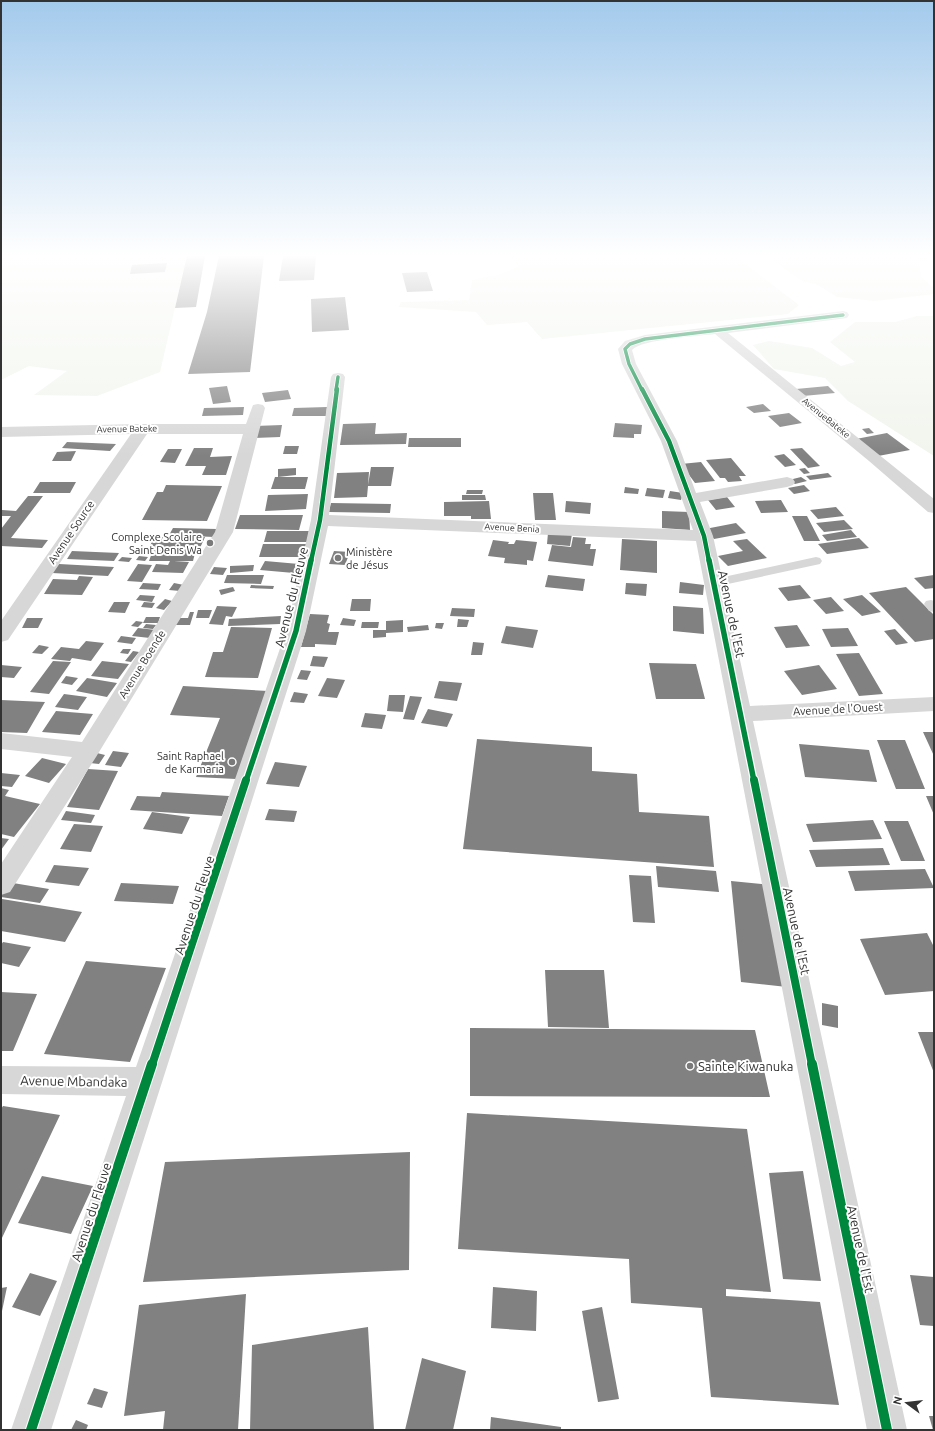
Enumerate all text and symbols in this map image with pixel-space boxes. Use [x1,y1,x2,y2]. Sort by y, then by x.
street label: AvenueBateke [800,396,852,440]
street label: Avenue Bateke [97,423,157,435]
street label: Avenue Source [46,498,96,566]
street label: Avenue Benia [484,522,540,534]
place label: Complexe Scolaire Saint Denis Wa [111,531,202,556]
marker: Complexe Scolaire Saint Denis Wa [205,538,215,548]
street label: Avenue du Fleuve [272,545,310,649]
place label: Ministère de Jésus [346,546,393,571]
marker: Ministère de Jésus [333,553,343,563]
street label: Avenue de l'Est [716,569,748,659]
street label: Avenue Boende [116,628,168,700]
street label: Avenue de l'Ouest [793,701,884,717]
place label: Saint Raphael de Karmaria [157,750,224,775]
marker: Saint Raphael de Karmaria [227,757,237,767]
street label: Avenue du Fleuve [171,854,217,956]
street label: Avenue de l'Est [781,886,813,976]
place label: Sainte Kiwanuka [698,1059,794,1073]
marker: Sainte Kiwanuka [685,1061,695,1071]
street label: Avenue Mbandaka [20,1073,128,1089]
street label: Avenue du Fleuve [68,1161,114,1263]
street label: Avenue de l'Est [845,1204,877,1294]
north arrow [887,1383,927,1423]
text: N [890,1395,904,1406]

